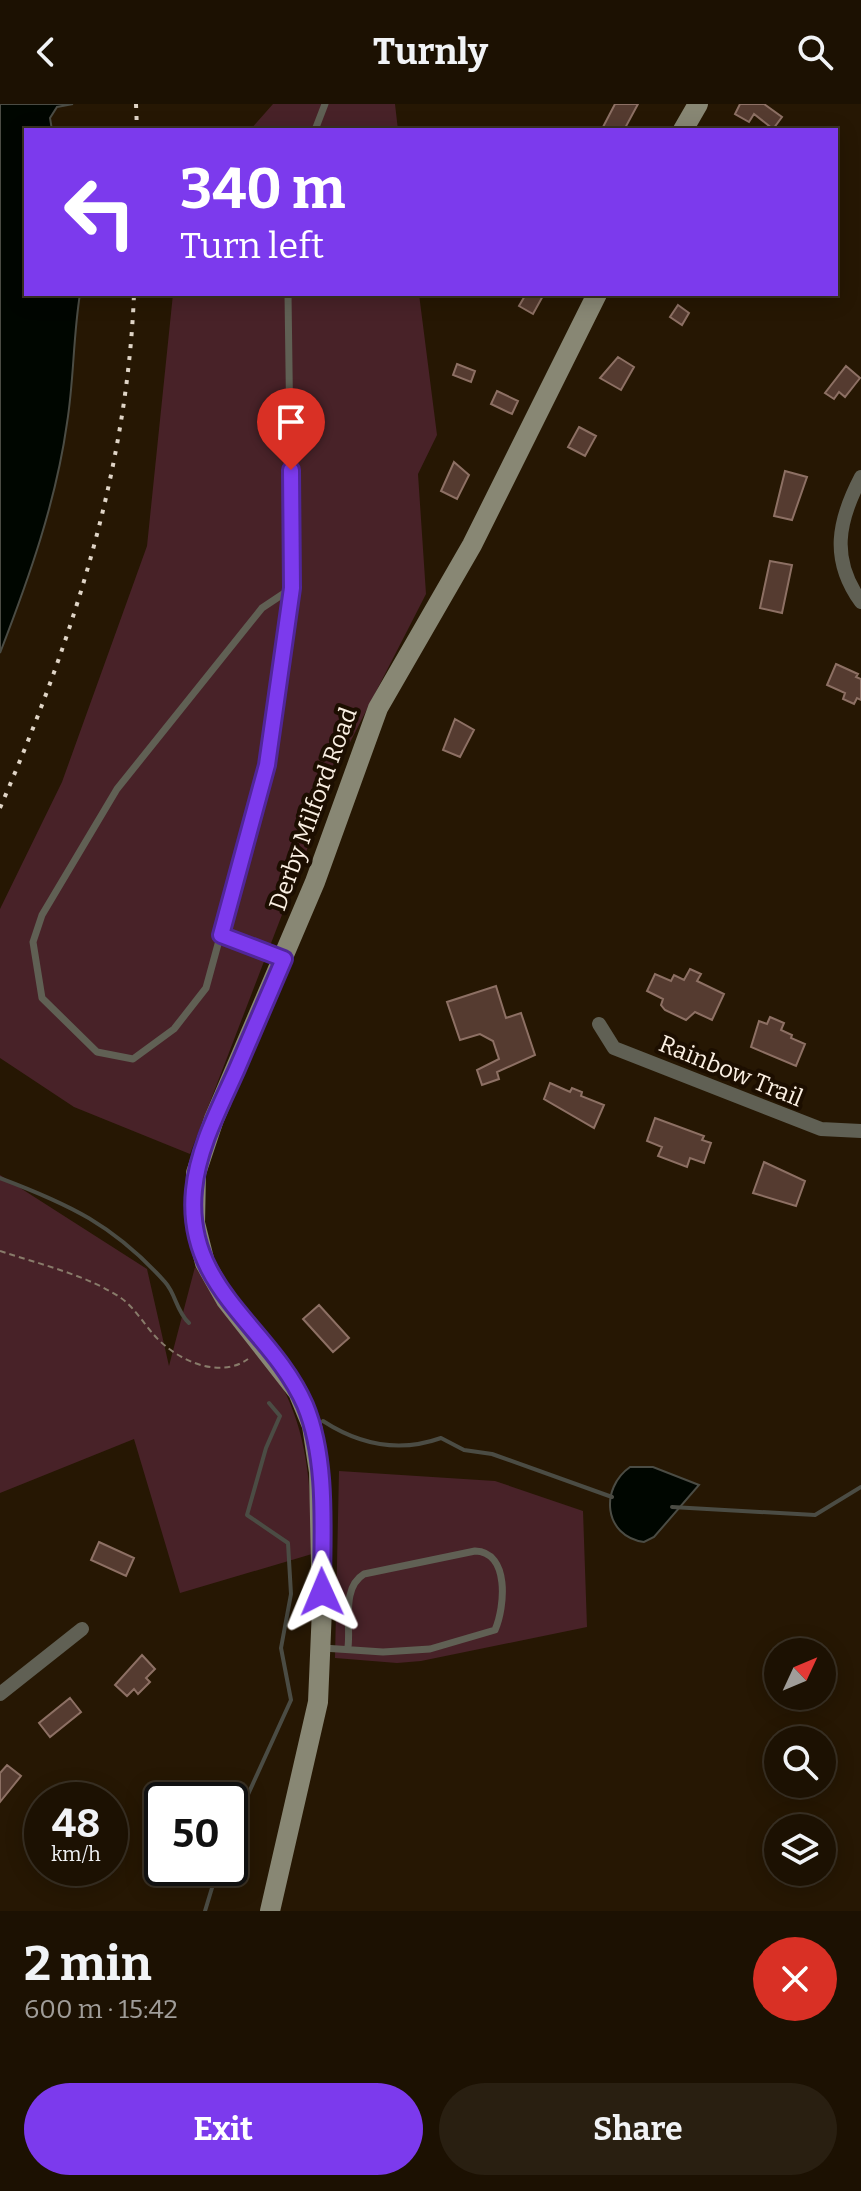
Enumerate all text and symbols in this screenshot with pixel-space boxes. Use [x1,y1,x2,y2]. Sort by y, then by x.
icon: back [24,30,68,74]
text: Turnly [373,30,488,74]
icon: search [793,30,837,74]
text: 340 m [180,156,345,223]
icon: left [48,160,152,264]
text: Turn left [180,224,324,268]
pin [257,388,325,470]
icon: arrive [269,400,313,444]
street label: Derby Milford Road [263,704,363,914]
street label: Rainbow Trail [655,1029,807,1113]
position arrow [280,1550,364,1634]
north arrow [764,1638,836,1710]
map controls [764,1638,836,1886]
button: search [764,1726,836,1798]
speed limit sign: 50 [144,1782,248,1886]
text: 48 [52,1800,100,1848]
button: layers [764,1814,836,1886]
text: km/h [51,1842,101,1866]
text: 2 min [24,1935,152,1993]
button: close [753,1937,837,2021]
text: 600 m · 15:42 [24,1994,178,2025]
button: Exit [24,2083,423,2175]
button: Share [439,2083,837,2175]

